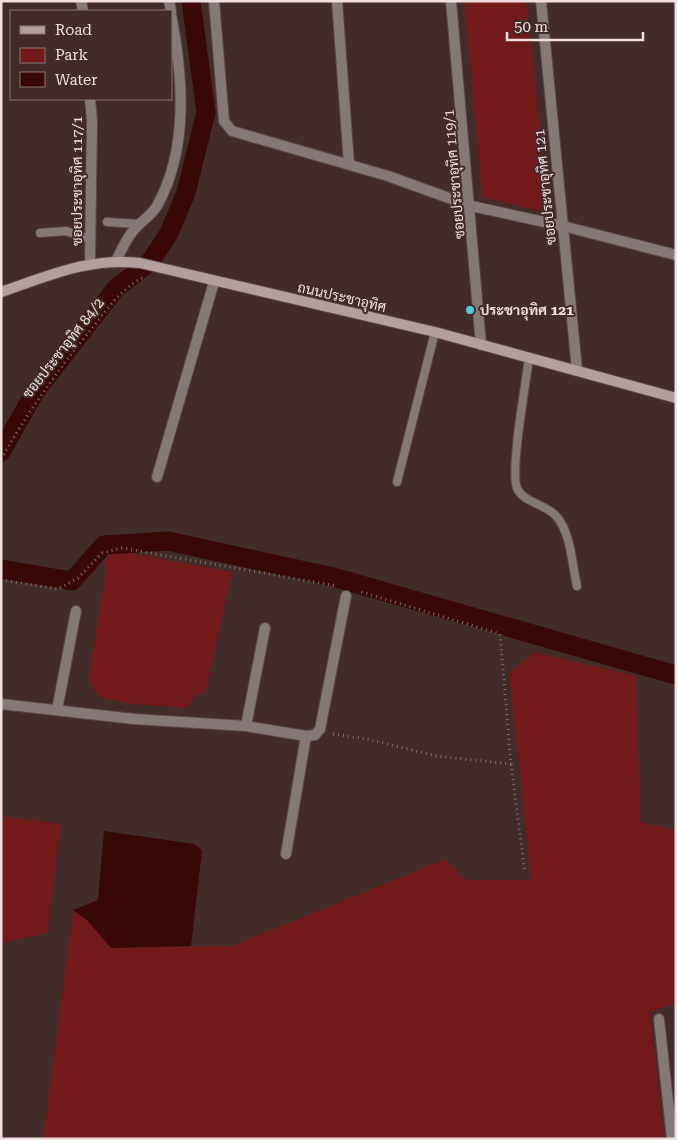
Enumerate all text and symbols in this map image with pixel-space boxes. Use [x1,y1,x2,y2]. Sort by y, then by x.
legend [10,10,172,100]
scale bar [507,10,643,42]
text: 50 m [514,18,549,36]
text: Road [55,21,92,39]
text: Park [55,46,89,64]
text: Water [55,71,97,89]
street label: ซอยประชาอุทิศ 119/1 [440,108,470,240]
street label: ซอยประชาอุทิศ 117/1 [69,116,87,246]
street label: ซอยประชาอุทิศ 121 [531,128,561,246]
street label: ถนนประชาอุทิศ [296,279,388,317]
street label: ซอยประชาอุทิศ 84/2 [19,295,109,402]
place label: ประชาอุทิศ 121 [480,302,574,321]
marker: ประชาอุทิศ 121 [464,304,476,316]

